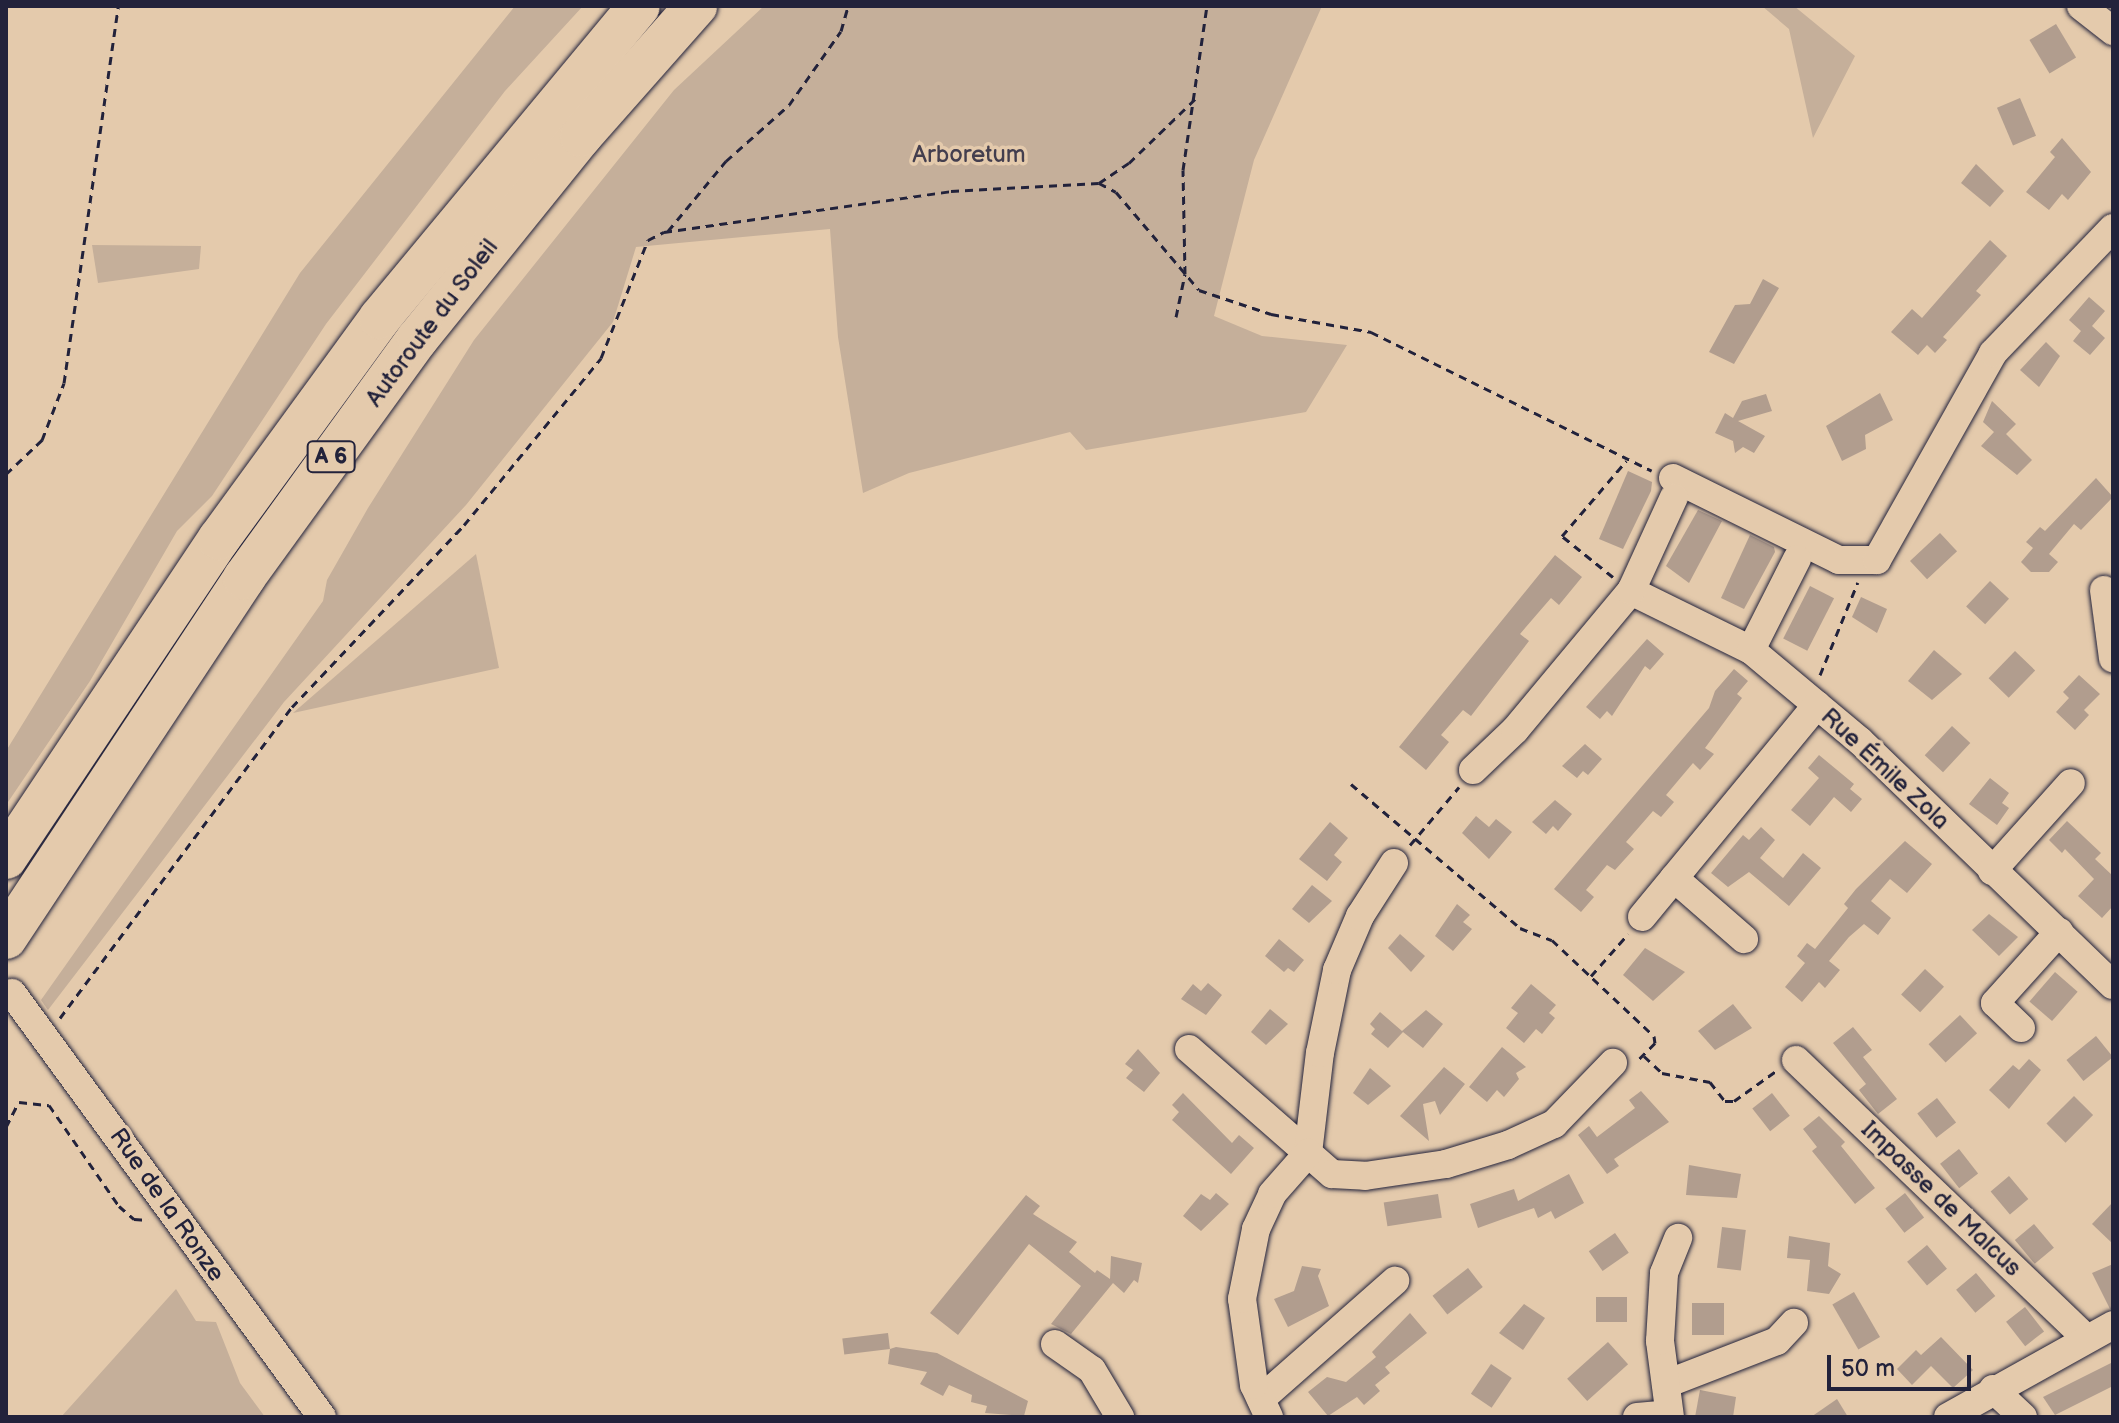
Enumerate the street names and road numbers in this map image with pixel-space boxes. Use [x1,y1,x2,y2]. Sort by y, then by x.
street label: Autoroute du Soleil [360,233,504,413]
road number: A 6 [305,439,357,475]
street label: Rue Émile Zola [1815,702,1955,836]
street label: Impasse de Malcus [1855,1115,2027,1283]
street label: Rue de la Ronze [103,1123,231,1287]

